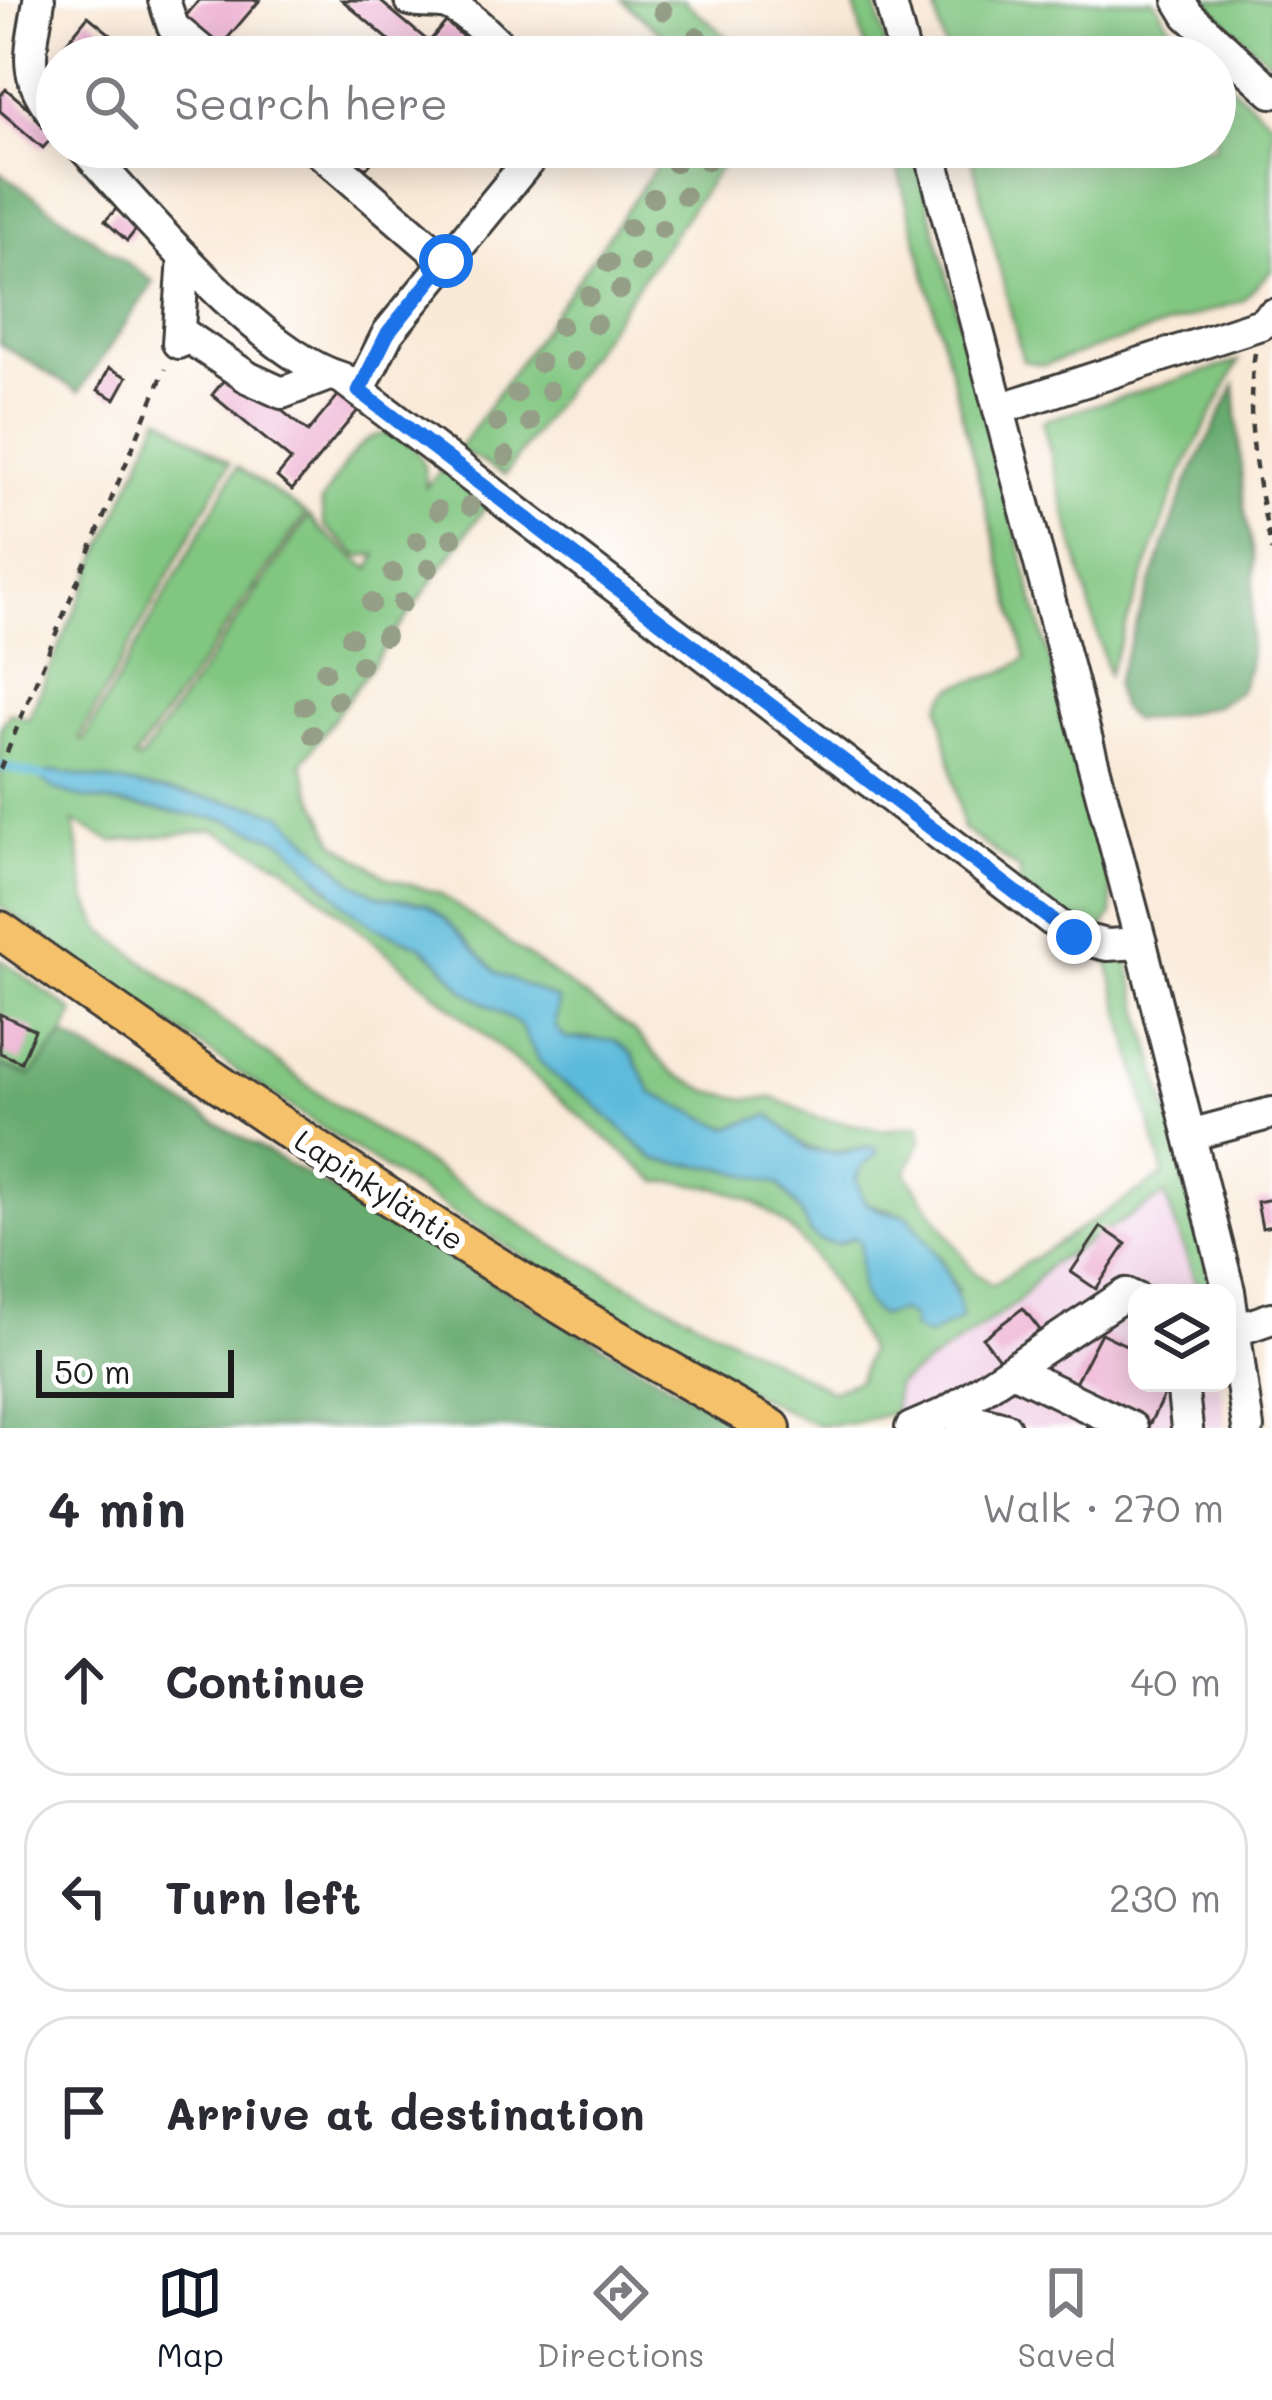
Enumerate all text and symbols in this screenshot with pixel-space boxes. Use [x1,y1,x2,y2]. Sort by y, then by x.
search box [36,36,1236,168]
icon: search [78,69,144,135]
text: Search here [174,73,448,131]
route start [419,234,473,288]
route end [1047,910,1101,964]
street label: Lapinkyläntie [288,1119,472,1259]
map controls [1128,1284,1236,1392]
button: layers [1128,1284,1236,1392]
scale bar [36,1344,234,1397]
text: 50 m [54,1349,130,1392]
text: 4 min [48,1473,186,1540]
text: Walk · 270 m [982,1481,1224,1532]
icon: ahead [51,1647,117,1713]
text: Continue [165,1651,365,1709]
text: 40 m [1130,1655,1221,1706]
icon: left [51,1863,117,1929]
text: Turn left [165,1867,361,1925]
text: 230 m [1109,1871,1221,1922]
icon: arrive [51,2079,117,2145]
text: Arrive at destination [165,2083,645,2141]
tab: Map [157,2260,224,2375]
tab: Directions [537,2260,704,2375]
tab: Saved [1018,2260,1115,2375]

